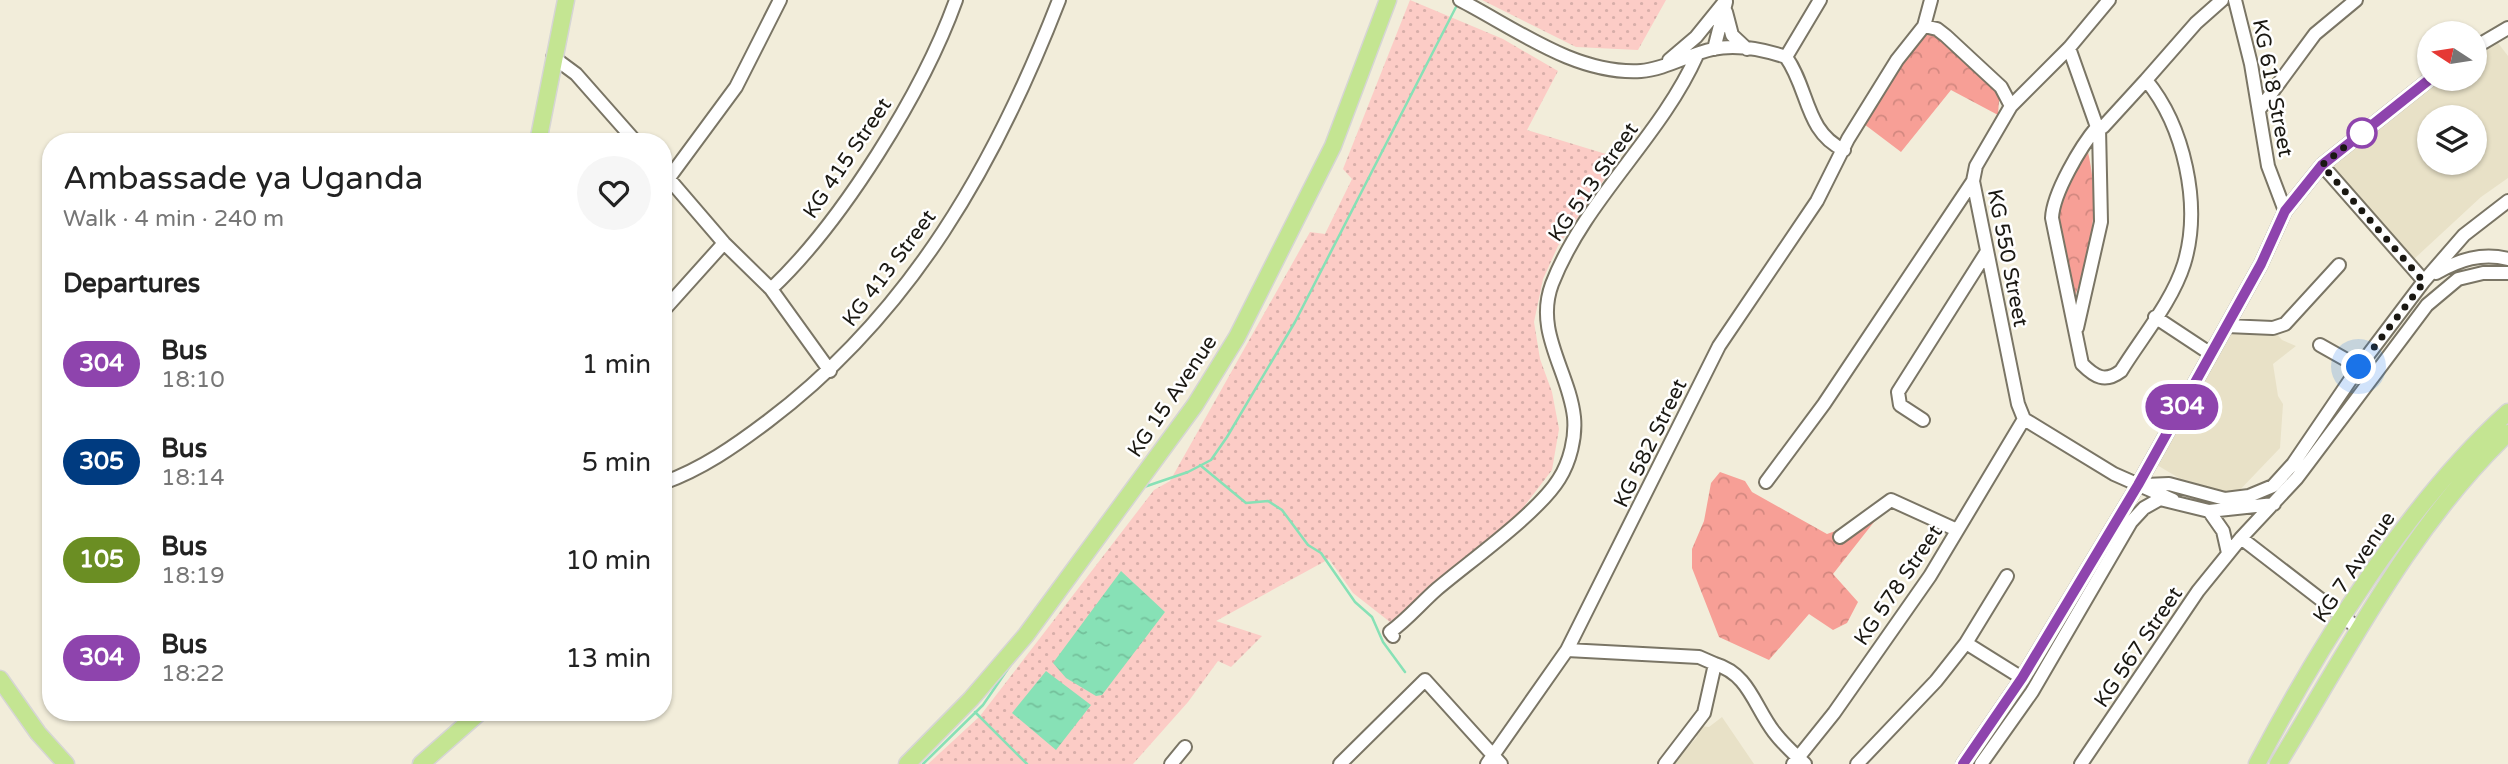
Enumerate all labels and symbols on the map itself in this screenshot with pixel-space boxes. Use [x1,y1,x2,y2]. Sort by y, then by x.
street label: KG 618 Street [2247,17,2298,159]
north arrow [2417,21,2487,91]
street label: KG 415 Street [798,93,897,223]
street label: KG 513 Street [1543,118,1644,247]
unlabelled marker [2347,118,2377,148]
street label: KG 550 Street [1982,187,2033,329]
street label: KG 413 Street [837,205,941,332]
street label: KG 15 Avenue [1122,330,1222,462]
your location [2341,349,2376,384]
street label: KG 582 Street [1609,375,1692,512]
line badge: 304 [2142,384,2222,430]
street label: KG 7 Avenue [2308,507,2401,628]
street label: KG 578 Street [1849,520,1948,650]
street label: KG 567 Street [2089,582,2188,712]

